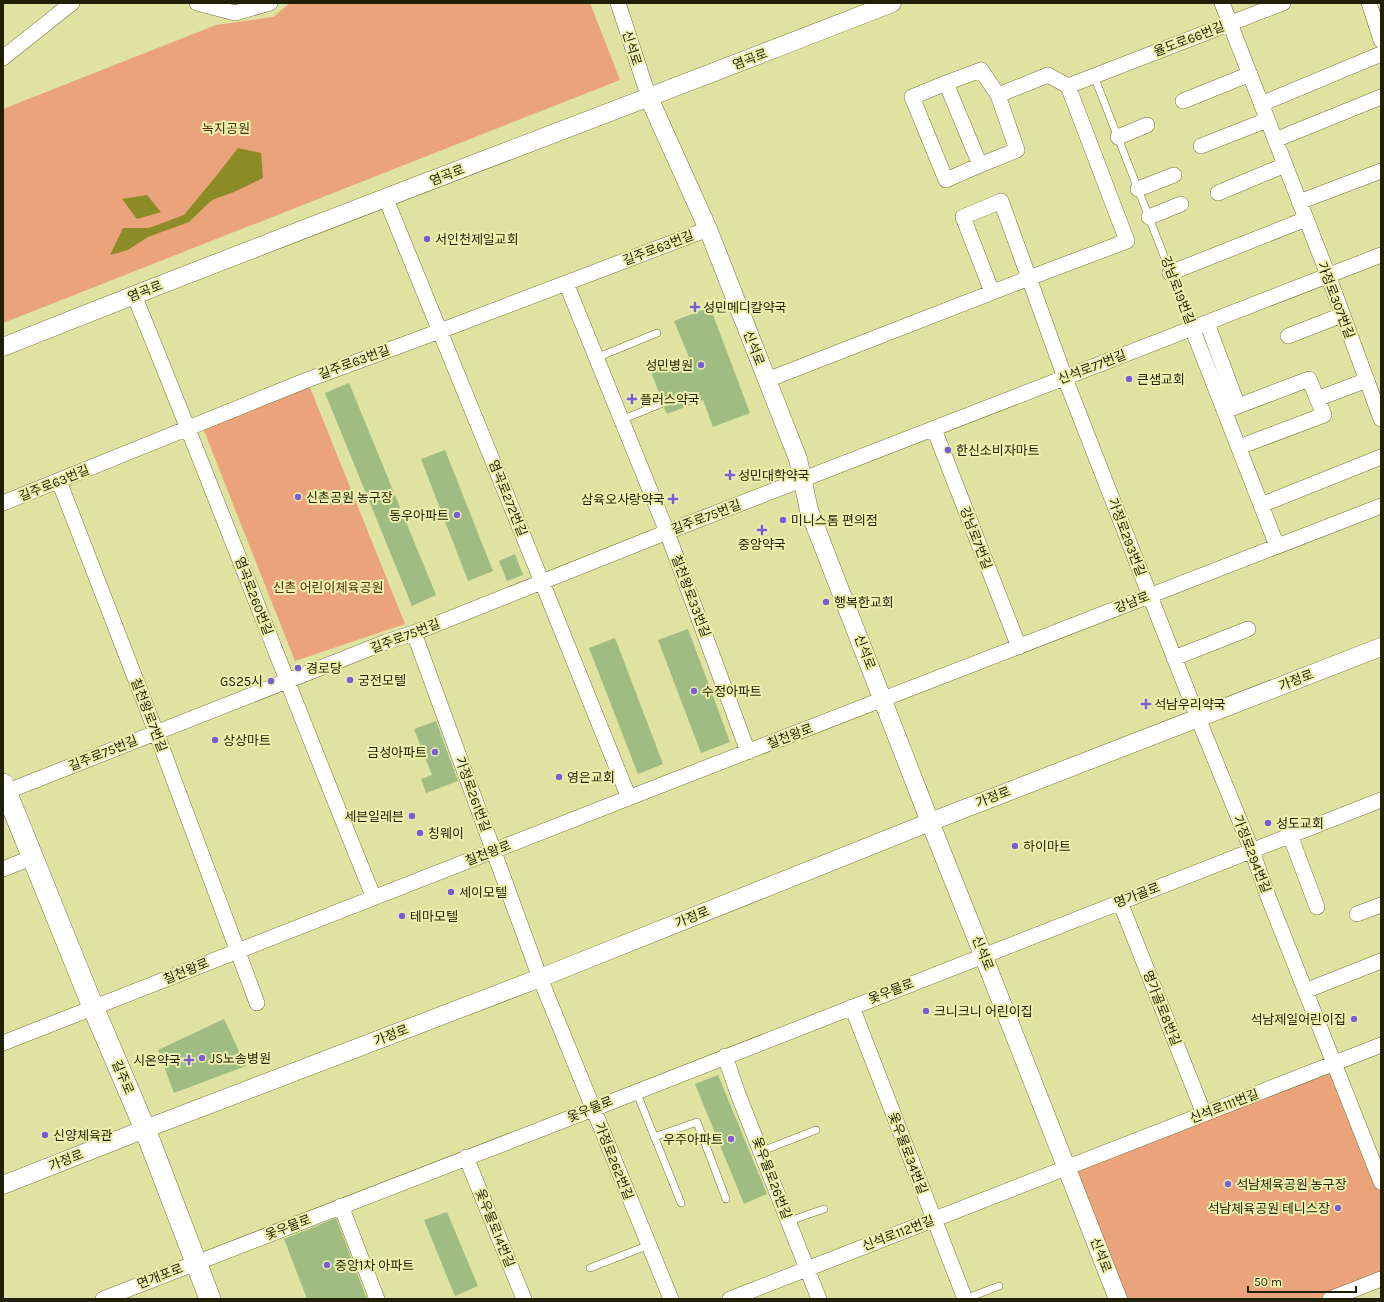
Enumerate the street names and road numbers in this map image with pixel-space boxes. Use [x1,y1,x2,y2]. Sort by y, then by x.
street label: 율도로66번길 [1151,19,1227,59]
street label: 신석로 [619,29,645,67]
street label: 염곡로 [731,46,769,72]
street label: 염곡로 [428,162,466,188]
street label: 길주로63번길 [620,228,696,268]
street label: 강남로19번길 [1158,254,1198,326]
street label: 가정로307번길 [1314,259,1358,341]
street label: 염곡로 [126,278,164,304]
street label: 신석로 [741,329,767,367]
street label: 길주로63번길 [316,342,392,382]
street label: 신석로77번길 [1056,347,1128,387]
street label: 염곡로272번길 [486,458,530,538]
street label: 길주로63번길 [16,462,92,504]
street label: 가정로293번길 [1105,496,1149,578]
street label: 길주로75번길 [669,497,743,537]
street label: 강남로7번길 [957,505,995,571]
street label: 칠천왕로33번길 [668,553,714,639]
street label: 염곡로260번길 [232,555,276,637]
street label: 강남로 [1113,589,1151,615]
street label: 길주로75번길 [368,616,442,656]
street label: 신석로 [852,633,878,671]
street label: 가정로 [1277,667,1315,693]
street label: 칠천왕로7번길 [128,676,170,754]
street label: 칠천왕로 [765,720,815,752]
street label: 길주로75번길 [66,732,140,774]
street label: 가정로261번길 [452,754,494,834]
street label: 가정로 [974,784,1012,810]
street label: 가정로294번길 [1230,813,1274,895]
street label: 칠천왕로 [463,837,513,869]
street label: 명가골로 [1112,879,1162,911]
street label: 가정로 [673,903,711,931]
street label: 신석로 [969,934,997,972]
street label: 칠천왕로 [161,955,211,987]
street label: 명가골로8번길 [1140,968,1184,1048]
street label: 옻우물로 [866,975,916,1007]
street label: 가정로 [372,1022,410,1048]
street label: 길주로 [109,1058,137,1096]
street label: 신석로111번길 [1187,1086,1261,1126]
street label: 옻우물로 [565,1093,615,1125]
street label: 옻우물로34번길 [885,1110,931,1196]
street label: 가정로262번길 [592,1120,636,1202]
street label: 옻우물로26번길 [749,1135,795,1221]
street label: 가정로 [47,1147,85,1173]
street label: 옻우물로14번길 [472,1187,518,1269]
street label: 옻우물로 [263,1211,313,1243]
street label: 신석로112번길 [860,1212,936,1254]
street label: 신석로 [1088,1236,1114,1274]
street label: 면개포로 [135,1260,185,1292]

